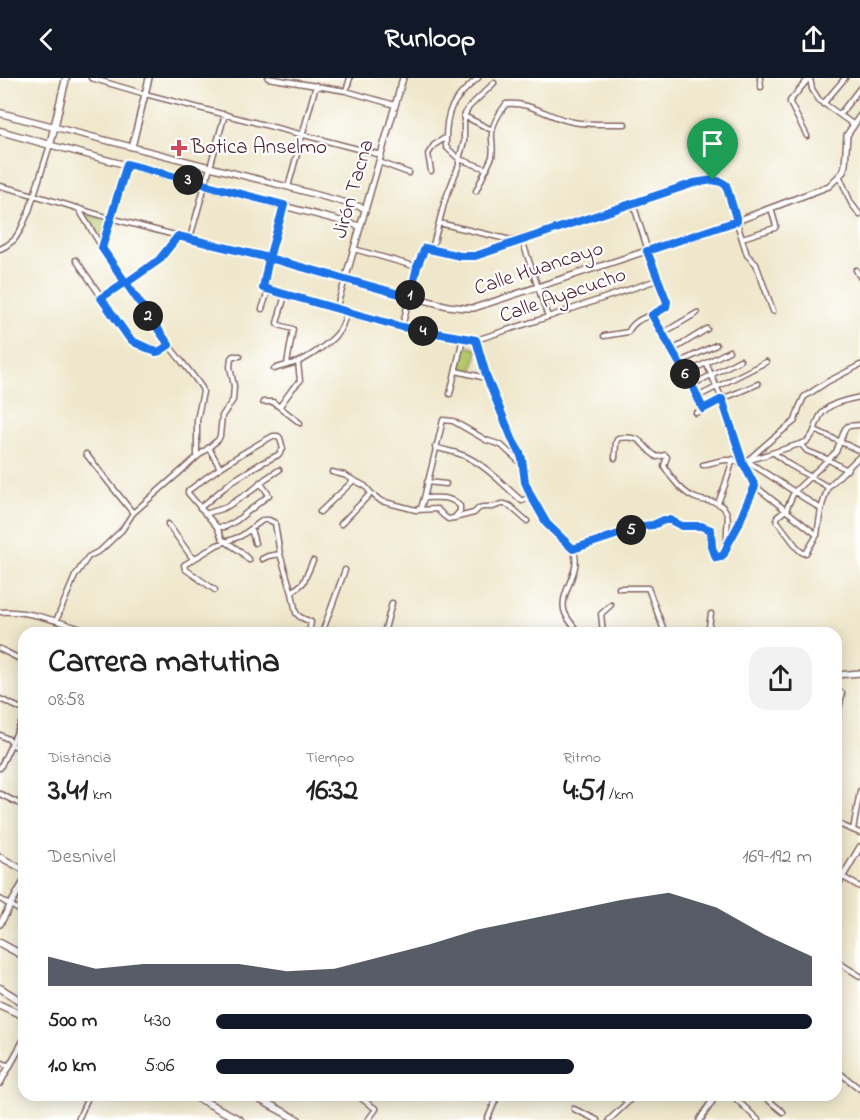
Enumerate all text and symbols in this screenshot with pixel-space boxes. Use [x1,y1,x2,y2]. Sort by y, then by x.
text: Runloop [385,20,475,59]
icon: back [30,23,63,56]
icon: share [797,23,830,56]
pin [687,118,738,180]
icon: arrive [696,127,729,160]
place label: Botica Anselmo [190,133,327,163]
street label: Jirón Tacna [326,136,382,242]
marker: Botica Anselmo [172,141,186,155]
pin: 3 [173,165,203,195]
text: 3 [185,168,191,192]
street label: Calle Huancayo [470,234,608,306]
street label: Calle Ayacucho [496,260,631,334]
pin: 1 [395,280,425,310]
text: 1 [407,283,413,307]
pin: 2 [133,301,163,331]
text: 2 [144,304,152,328]
pin: 4 [408,316,438,346]
text: 4 [420,319,426,343]
pin: 6 [670,359,700,389]
text: 6 [681,362,689,386]
pin: 5 [616,515,646,545]
text: 5 [626,518,636,542]
text: Carrera matutina [48,639,280,687]
button: share [749,647,812,710]
text: 08:58 [48,686,85,715]
text: Distancia [48,746,111,770]
text: Tiempo [306,746,354,770]
text: Ritmo [563,746,601,770]
text: 3.41 [48,770,88,814]
text: 16:32 [306,770,358,814]
text: 4:51 [563,770,605,814]
text: km [88,783,112,807]
text: /km [605,783,633,807]
text: Desnivel [48,843,116,872]
text: 169–192 m [742,843,812,872]
text: 500 m [48,1007,97,1036]
text: 4:30 [144,1007,171,1036]
text: 1.0 km [48,1052,96,1081]
text: 5:06 [144,1052,175,1081]

